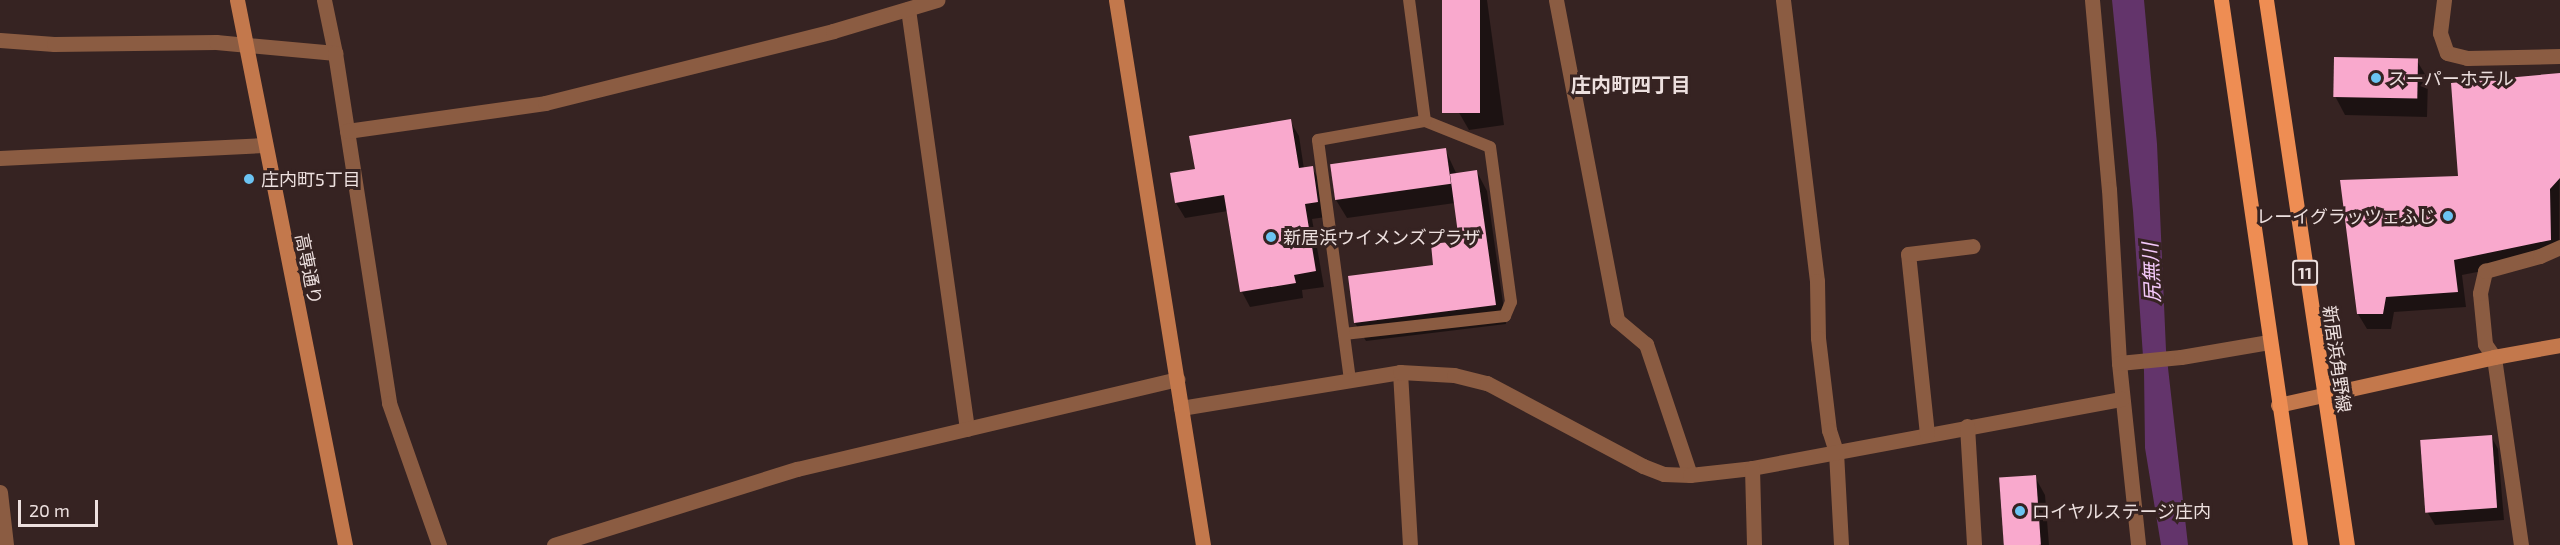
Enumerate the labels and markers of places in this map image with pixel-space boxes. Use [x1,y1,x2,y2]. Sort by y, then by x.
place label: スーパーホテル [2388,67,2514,89]
marker: スーパーホテル [2369,71,2383,85]
place label: 庄内町5丁目 [261,168,361,190]
marker: 庄内町5丁目 [242,172,256,186]
place label: レーイグラッツェふじ [2256,205,2436,227]
marker: レーイグラッツェふじ [2441,209,2455,223]
place label: 新居浜ウイメンズプラザ [1283,226,1481,248]
marker: 新居浜ウイメンズプラザ [1264,230,1278,244]
place label: ロイヤルステージ庄内 [2032,500,2212,522]
marker: ロイヤルステージ庄内 [2013,504,2027,518]

